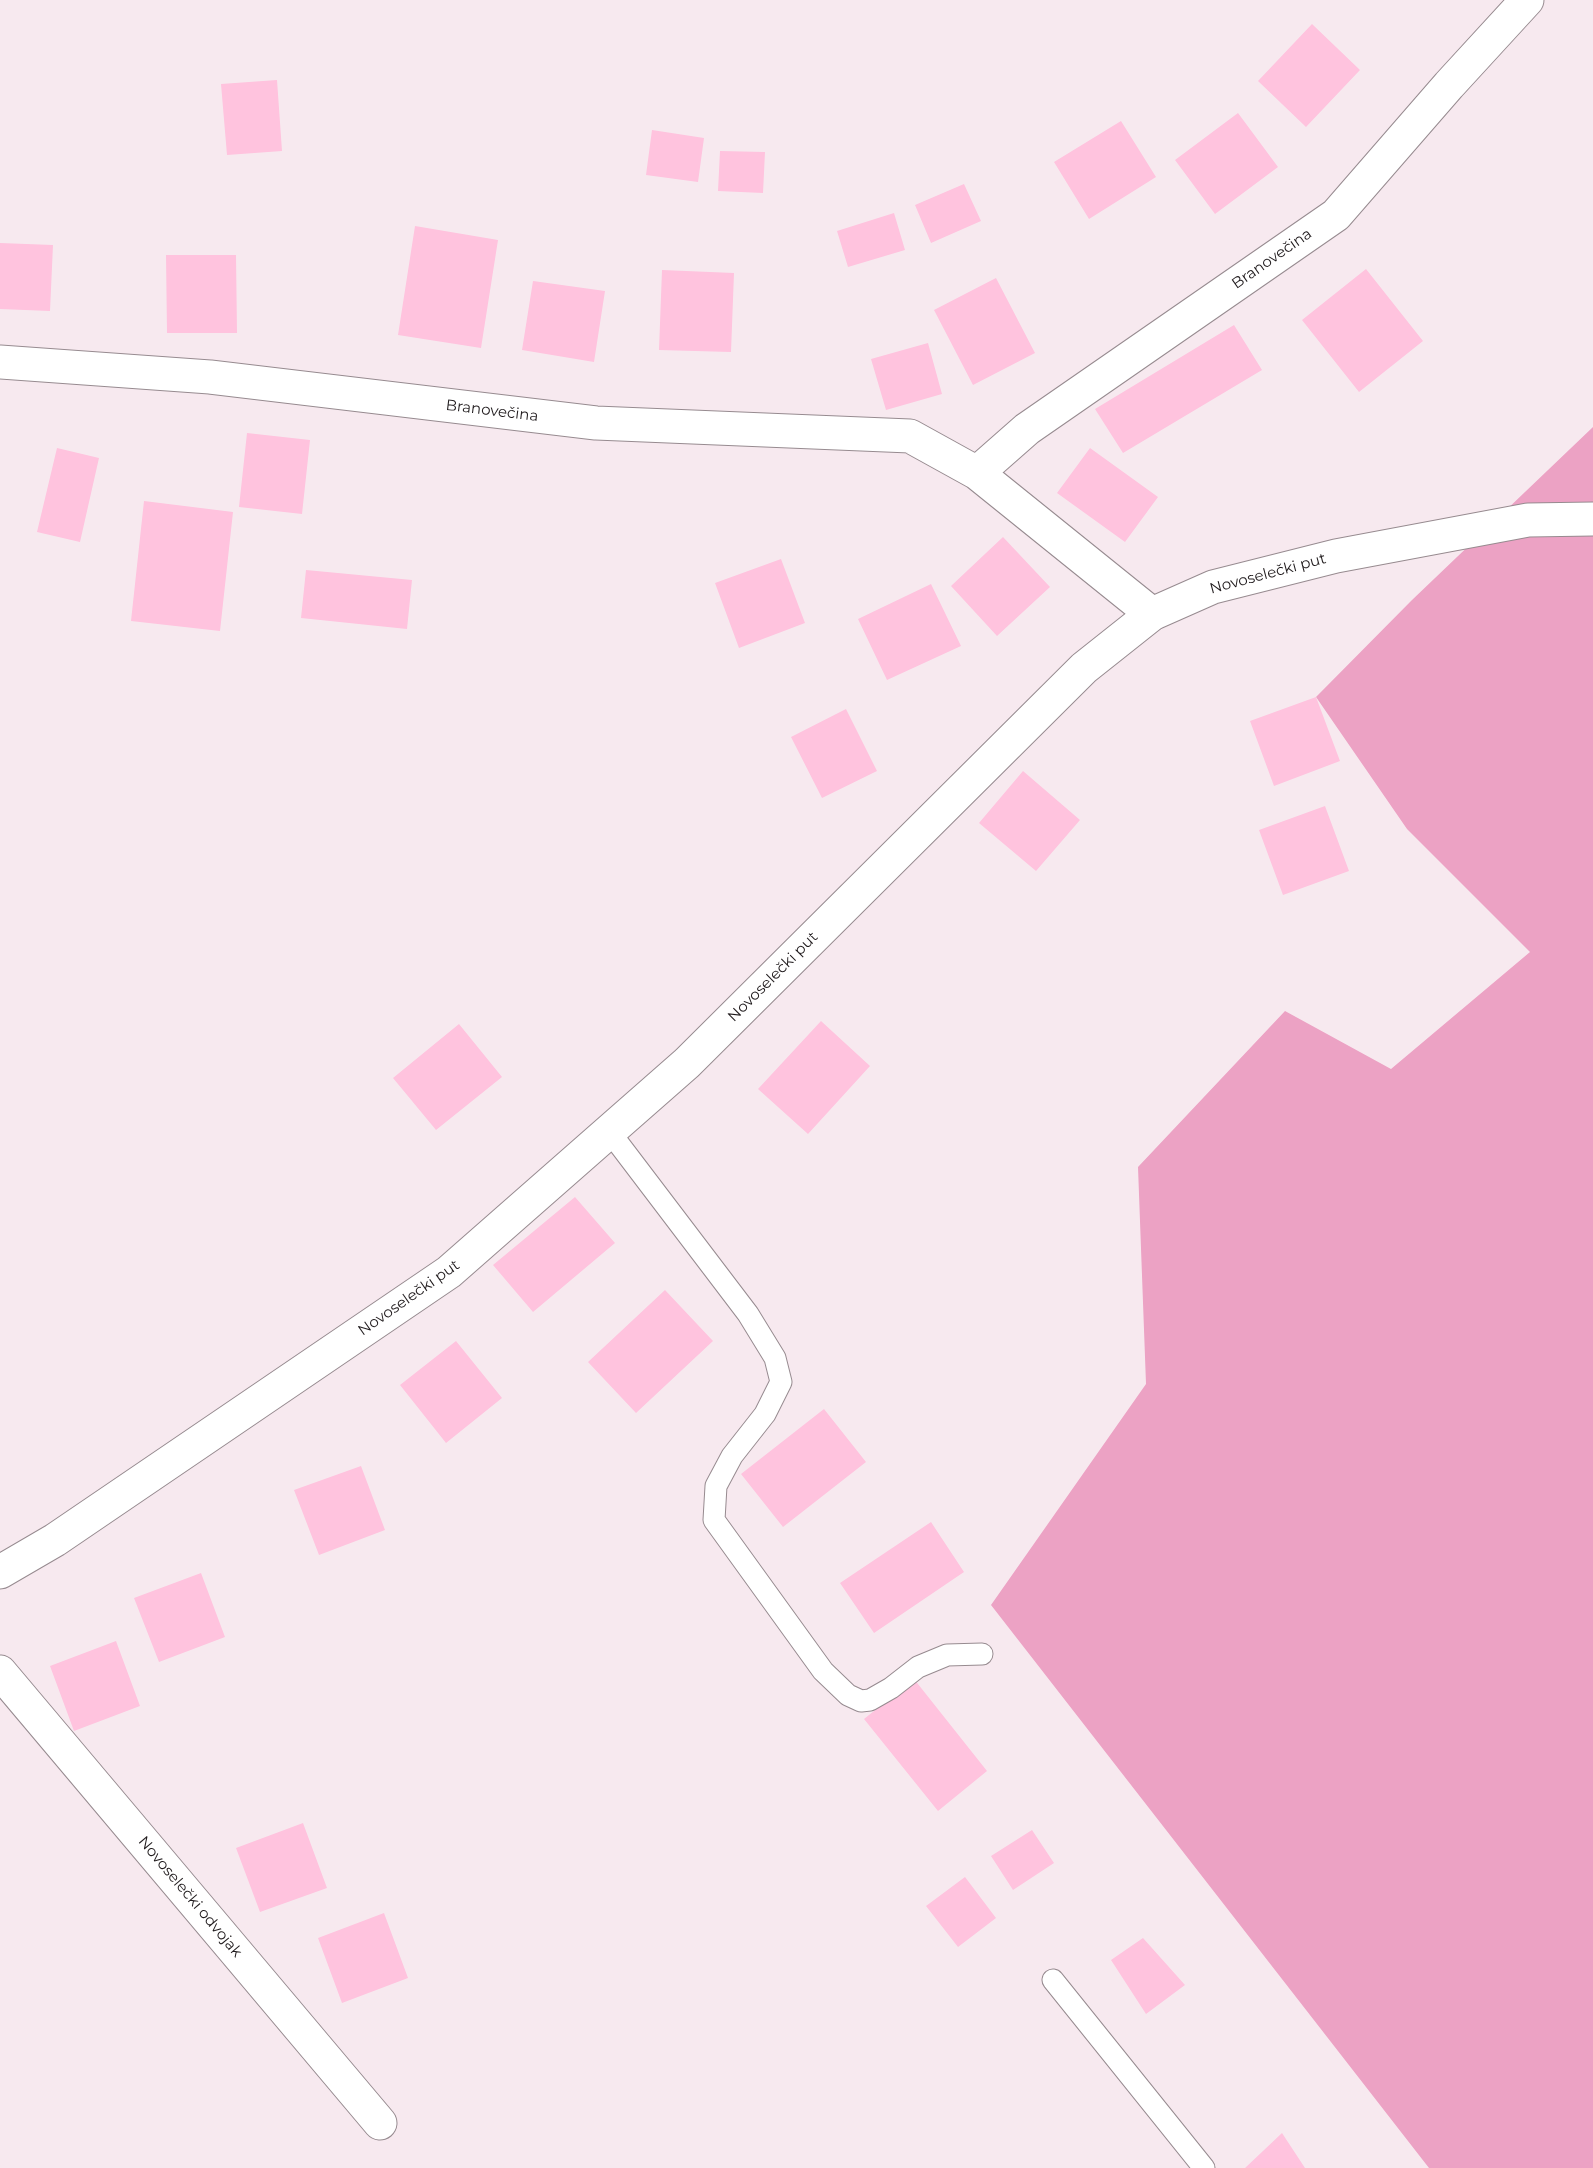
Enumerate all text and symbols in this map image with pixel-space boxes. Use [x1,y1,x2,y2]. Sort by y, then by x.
street label: Branovečina [1229,225,1315,293]
street label: Branovečina [445,396,539,426]
street label: Novoselečki put [1208,550,1328,598]
street label: Novoselečki put [724,928,822,1026]
street label: Novoselečki put [355,1256,463,1340]
street label: Novoselečki odvojak [134,1833,246,1961]

